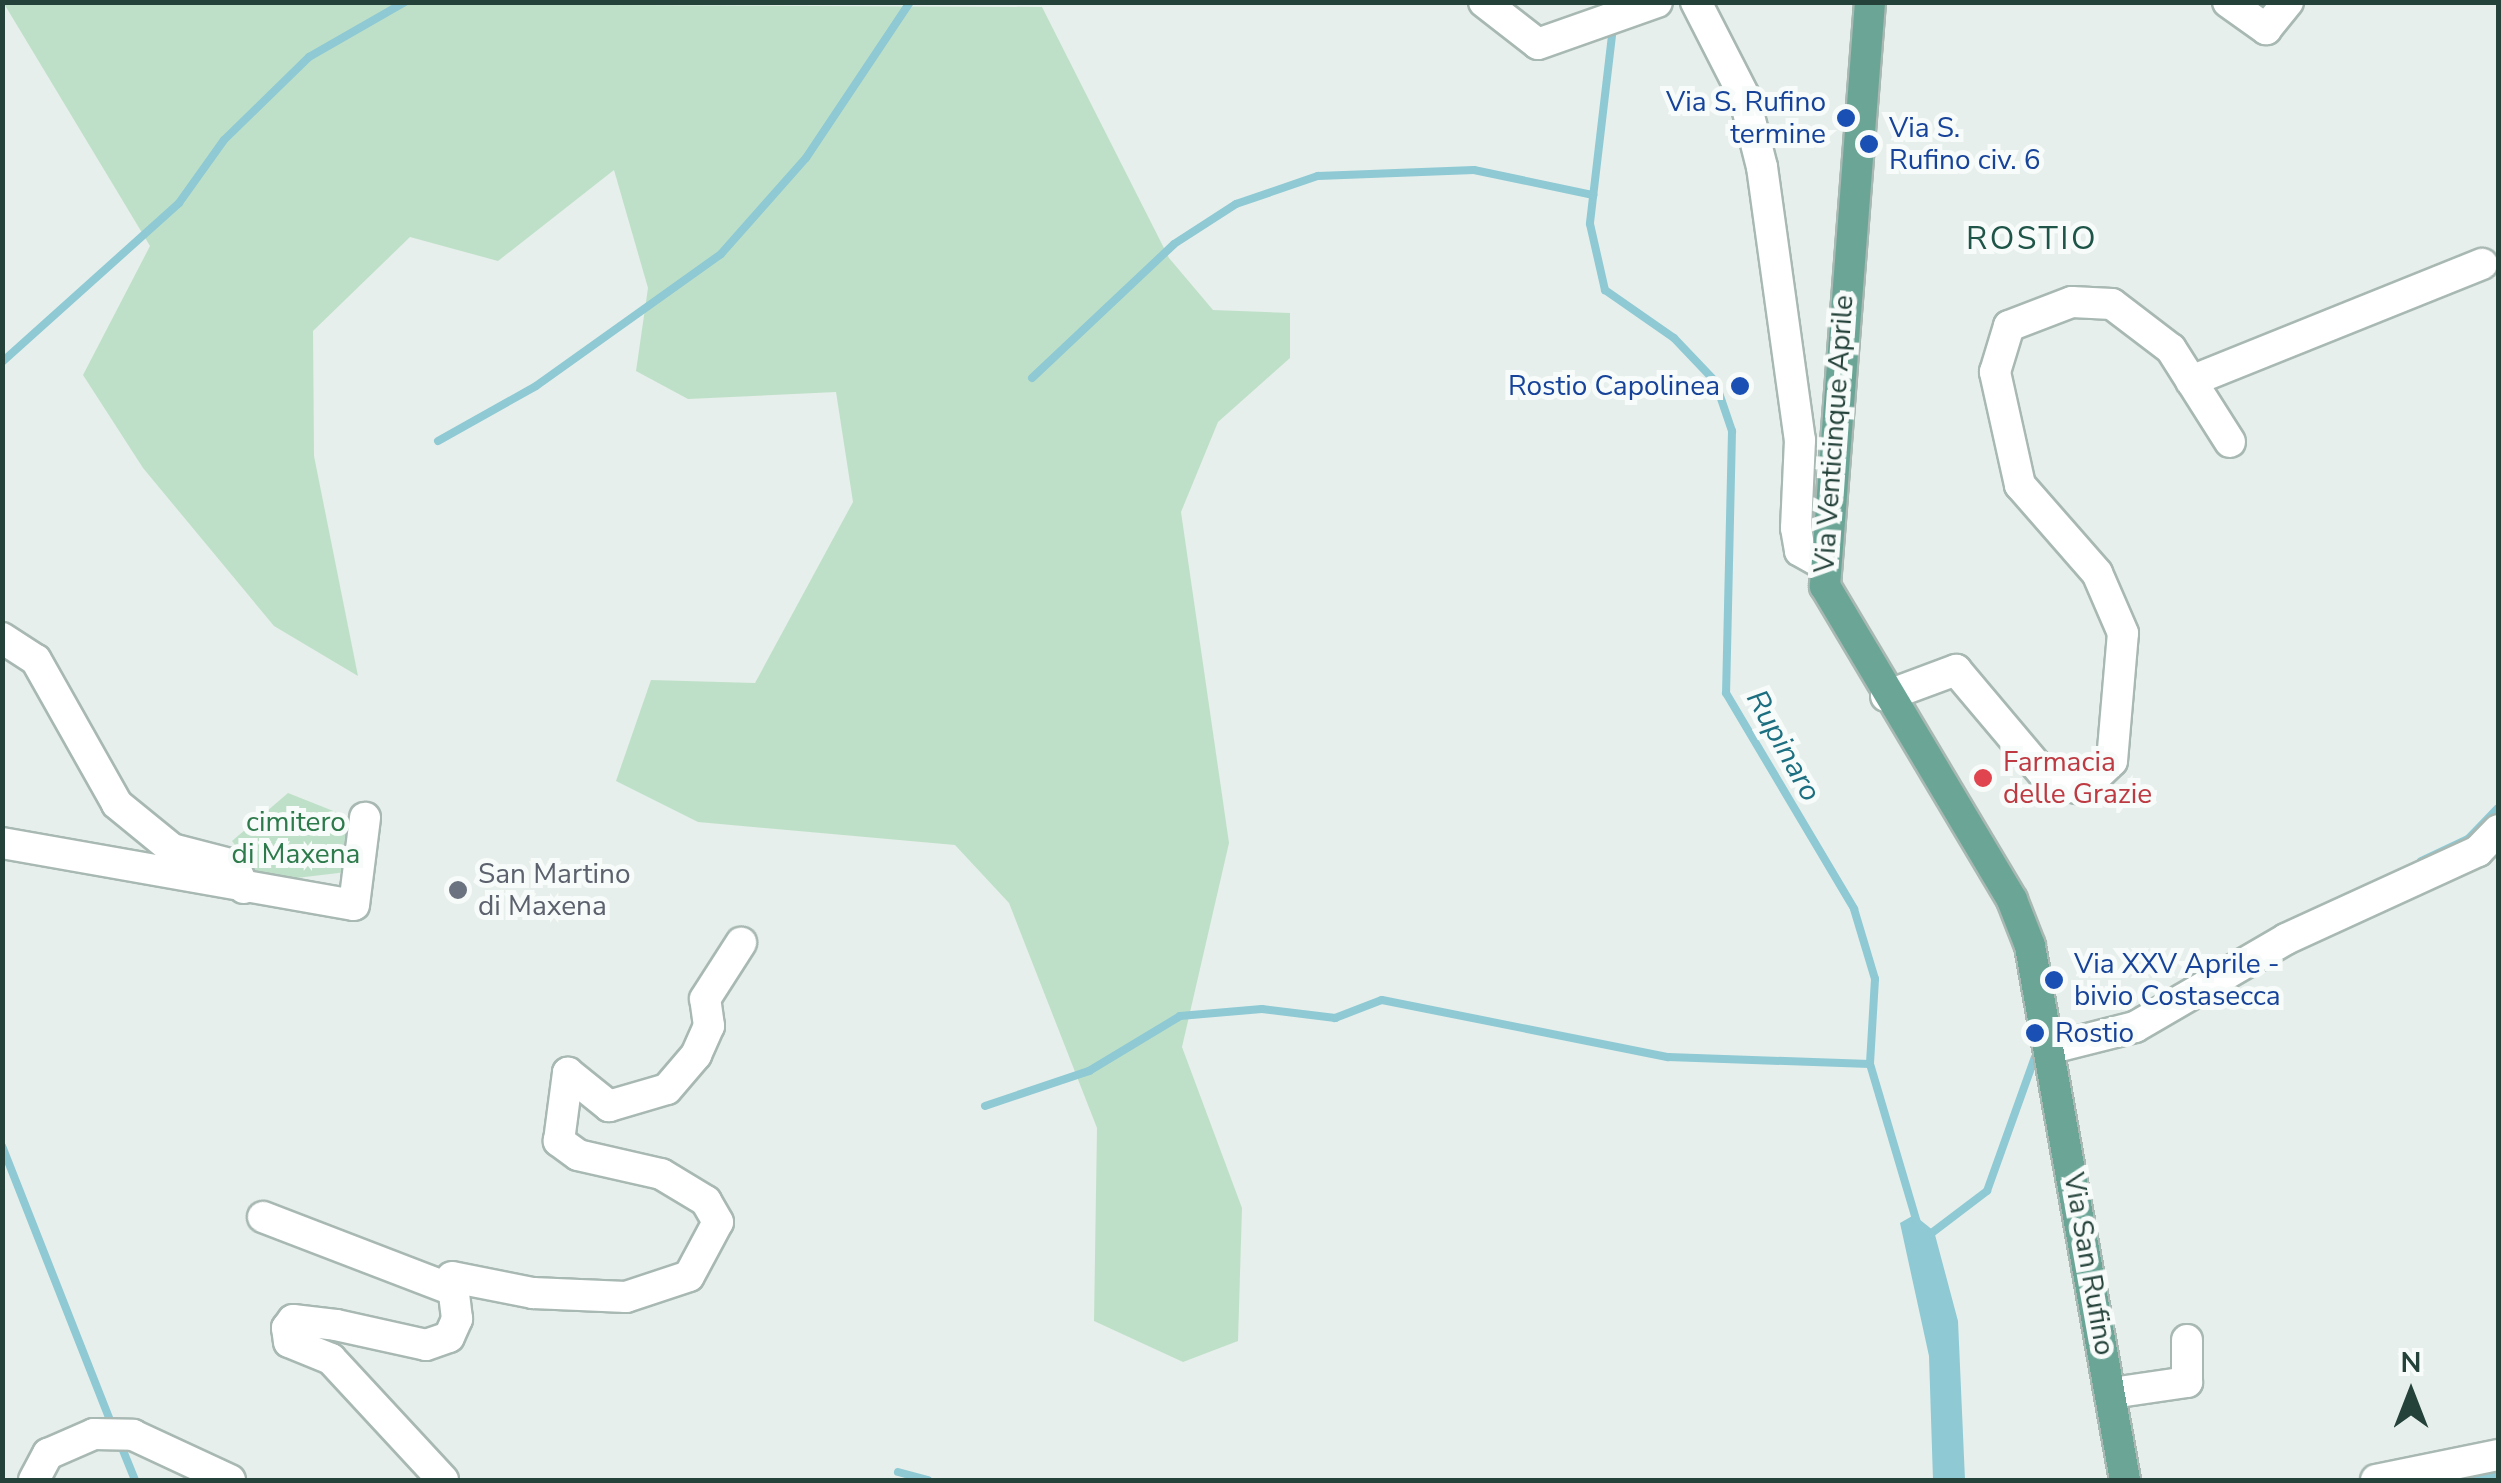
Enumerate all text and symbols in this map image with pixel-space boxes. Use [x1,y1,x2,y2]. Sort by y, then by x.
place label: Via S. Rufino termine [1666,85,1826,151]
marker: Via S. Rufino termine [1835,107,1857,129]
place label: Via S. Rufino civ. 6 [1889,111,2041,177]
marker: Via S. Rufino civ. 6 [1858,133,1880,155]
district label: ROSTIO [1966,220,2098,258]
street label: Via Venticinque Aprile [1808,294,1860,574]
place label: Rostio Capolinea [1508,369,1720,403]
marker: Rostio Capolinea [1729,375,1751,397]
water label: Rupinaro [1738,684,1828,808]
place label: Farmacia delle Grazie [2003,745,2152,811]
marker: Farmacia delle Grazie [1972,767,1994,789]
park label: cimitero di Maxena [232,805,360,871]
place label: San Martino di Maxena [478,857,630,923]
marker: San Martino di Maxena [447,879,469,901]
place label: Via XXV Aprile - bivio Costasecca [2074,947,2281,1013]
marker: Via XXV Aprile - bivio Costasecca [2043,969,2065,991]
place label: Rostio [2055,1016,2134,1050]
marker: Rostio [2024,1022,2046,1044]
street label: Via San Rufino [2056,1170,2122,1358]
north arrow [2361,1343,2461,1443]
text: N [2401,1344,2421,1382]

